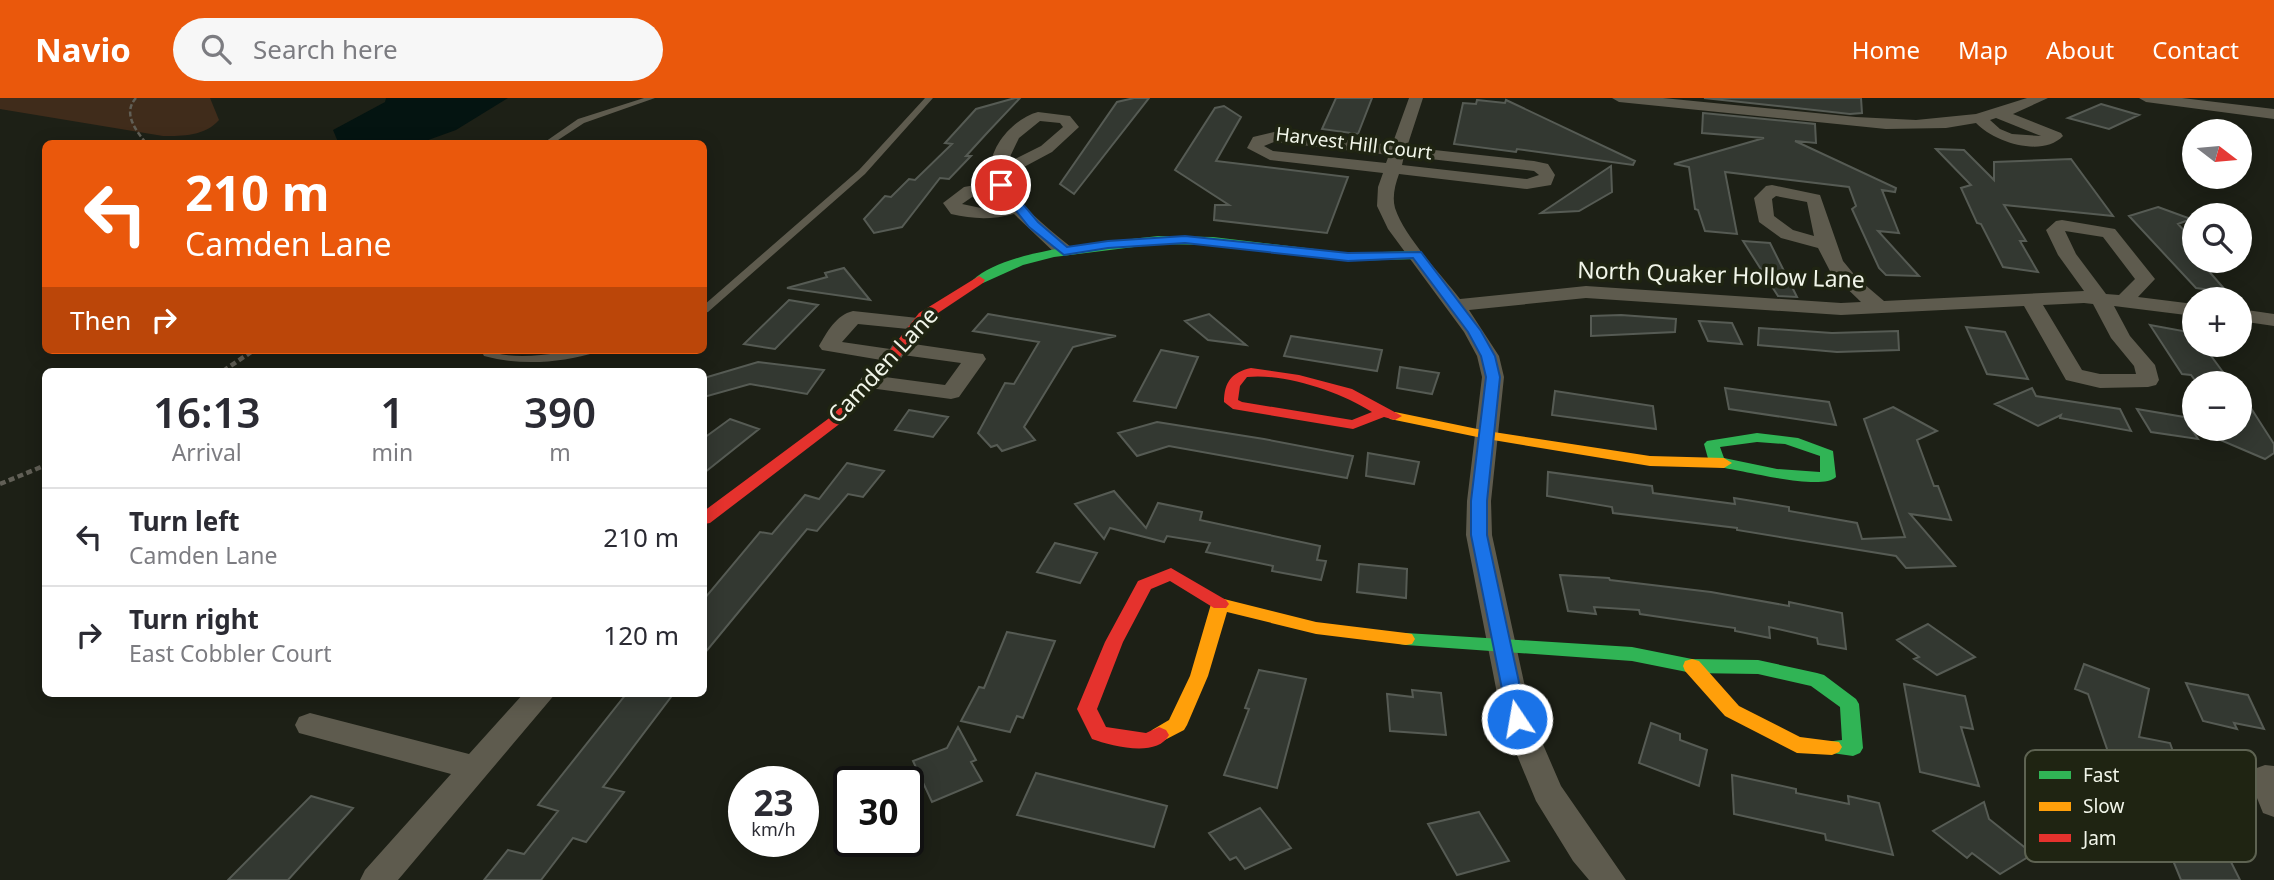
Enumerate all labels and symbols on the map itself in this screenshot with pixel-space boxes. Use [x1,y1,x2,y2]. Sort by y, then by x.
north arrow [2182,119,2252,189]
street label: Harvest Hill Court [1274,120,1434,166]
pin [971,155,1031,215]
street label: North Quaker Hollow Lane [1577,253,1865,295]
street label: Camden Lane [820,299,945,429]
position arrow [1480,682,1554,756]
legend [2025,750,2256,862]
text: Fast [2083,762,2120,788]
speed limit sign: 30 [833,766,924,857]
text: Slow [2083,793,2124,819]
text: Jam [2081,825,2117,851]

